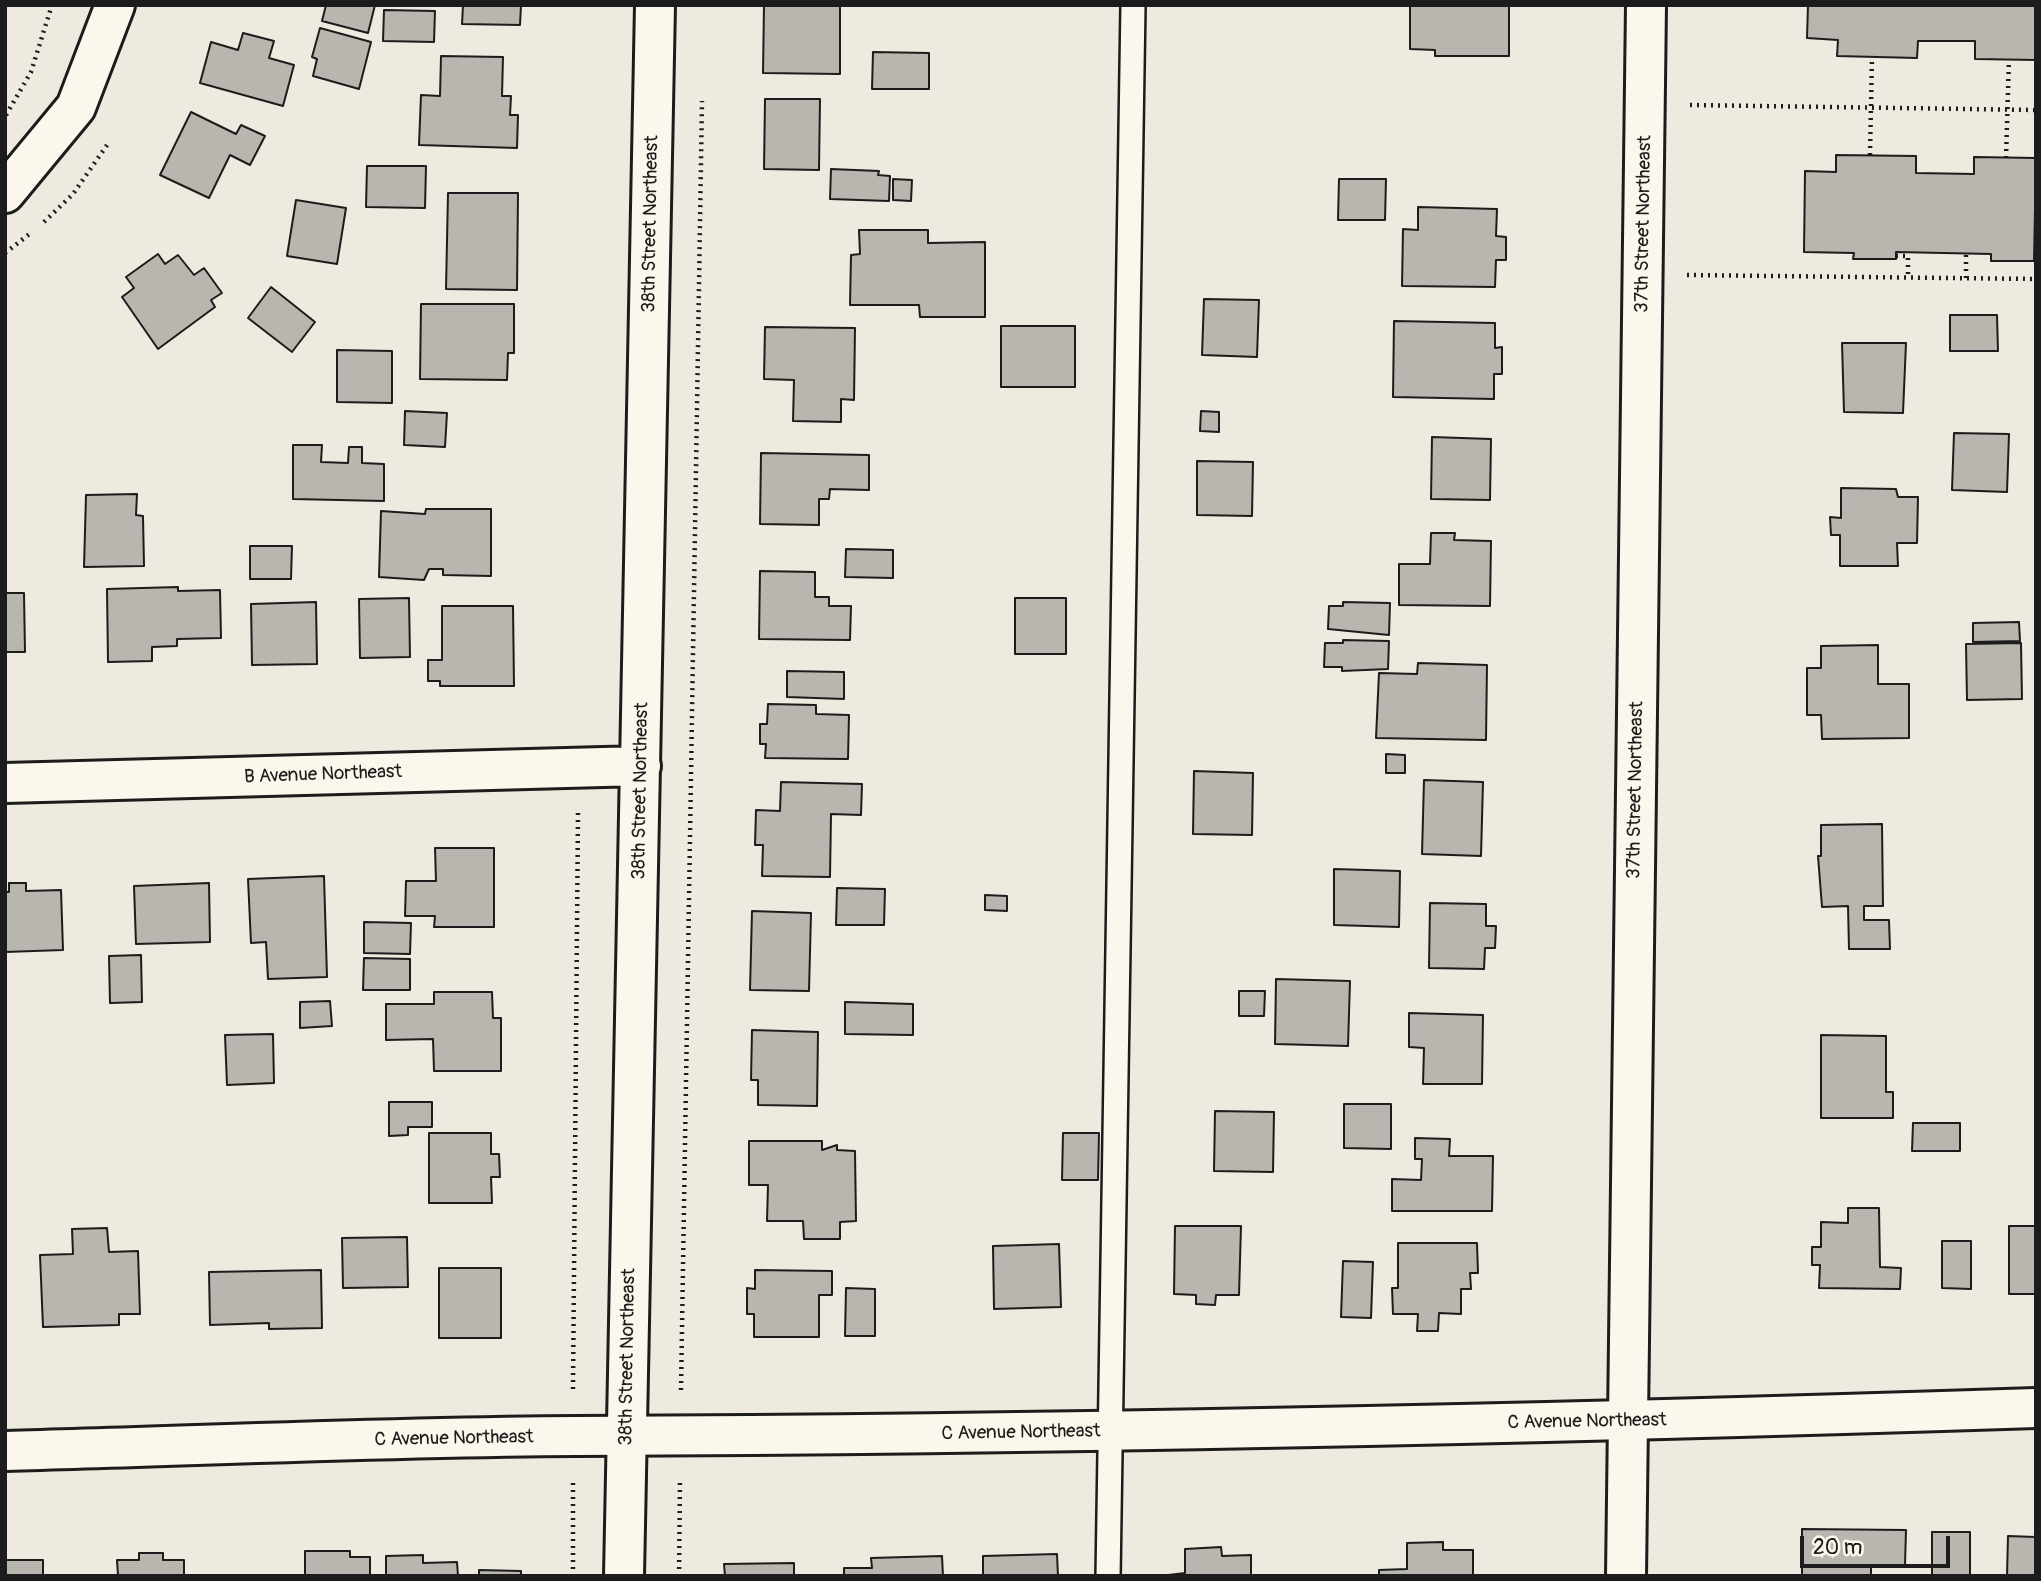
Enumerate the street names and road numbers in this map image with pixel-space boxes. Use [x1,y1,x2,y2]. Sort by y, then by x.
street label: 38th Street Northeast [638,135,664,313]
street label: 37th Street Northeast [1631,135,1657,313]
street label: 37th Street Northeast [1623,701,1649,879]
street label: 38th Street Northeast [628,702,654,880]
street label: B Avenue Northeast [244,761,402,789]
street label: 38th Street Northeast [615,1268,641,1446]
street label: C Avenue Northeast [1507,1409,1667,1435]
street label: C Avenue Northeast [941,1420,1101,1446]
street label: C Avenue Northeast [374,1426,534,1452]

